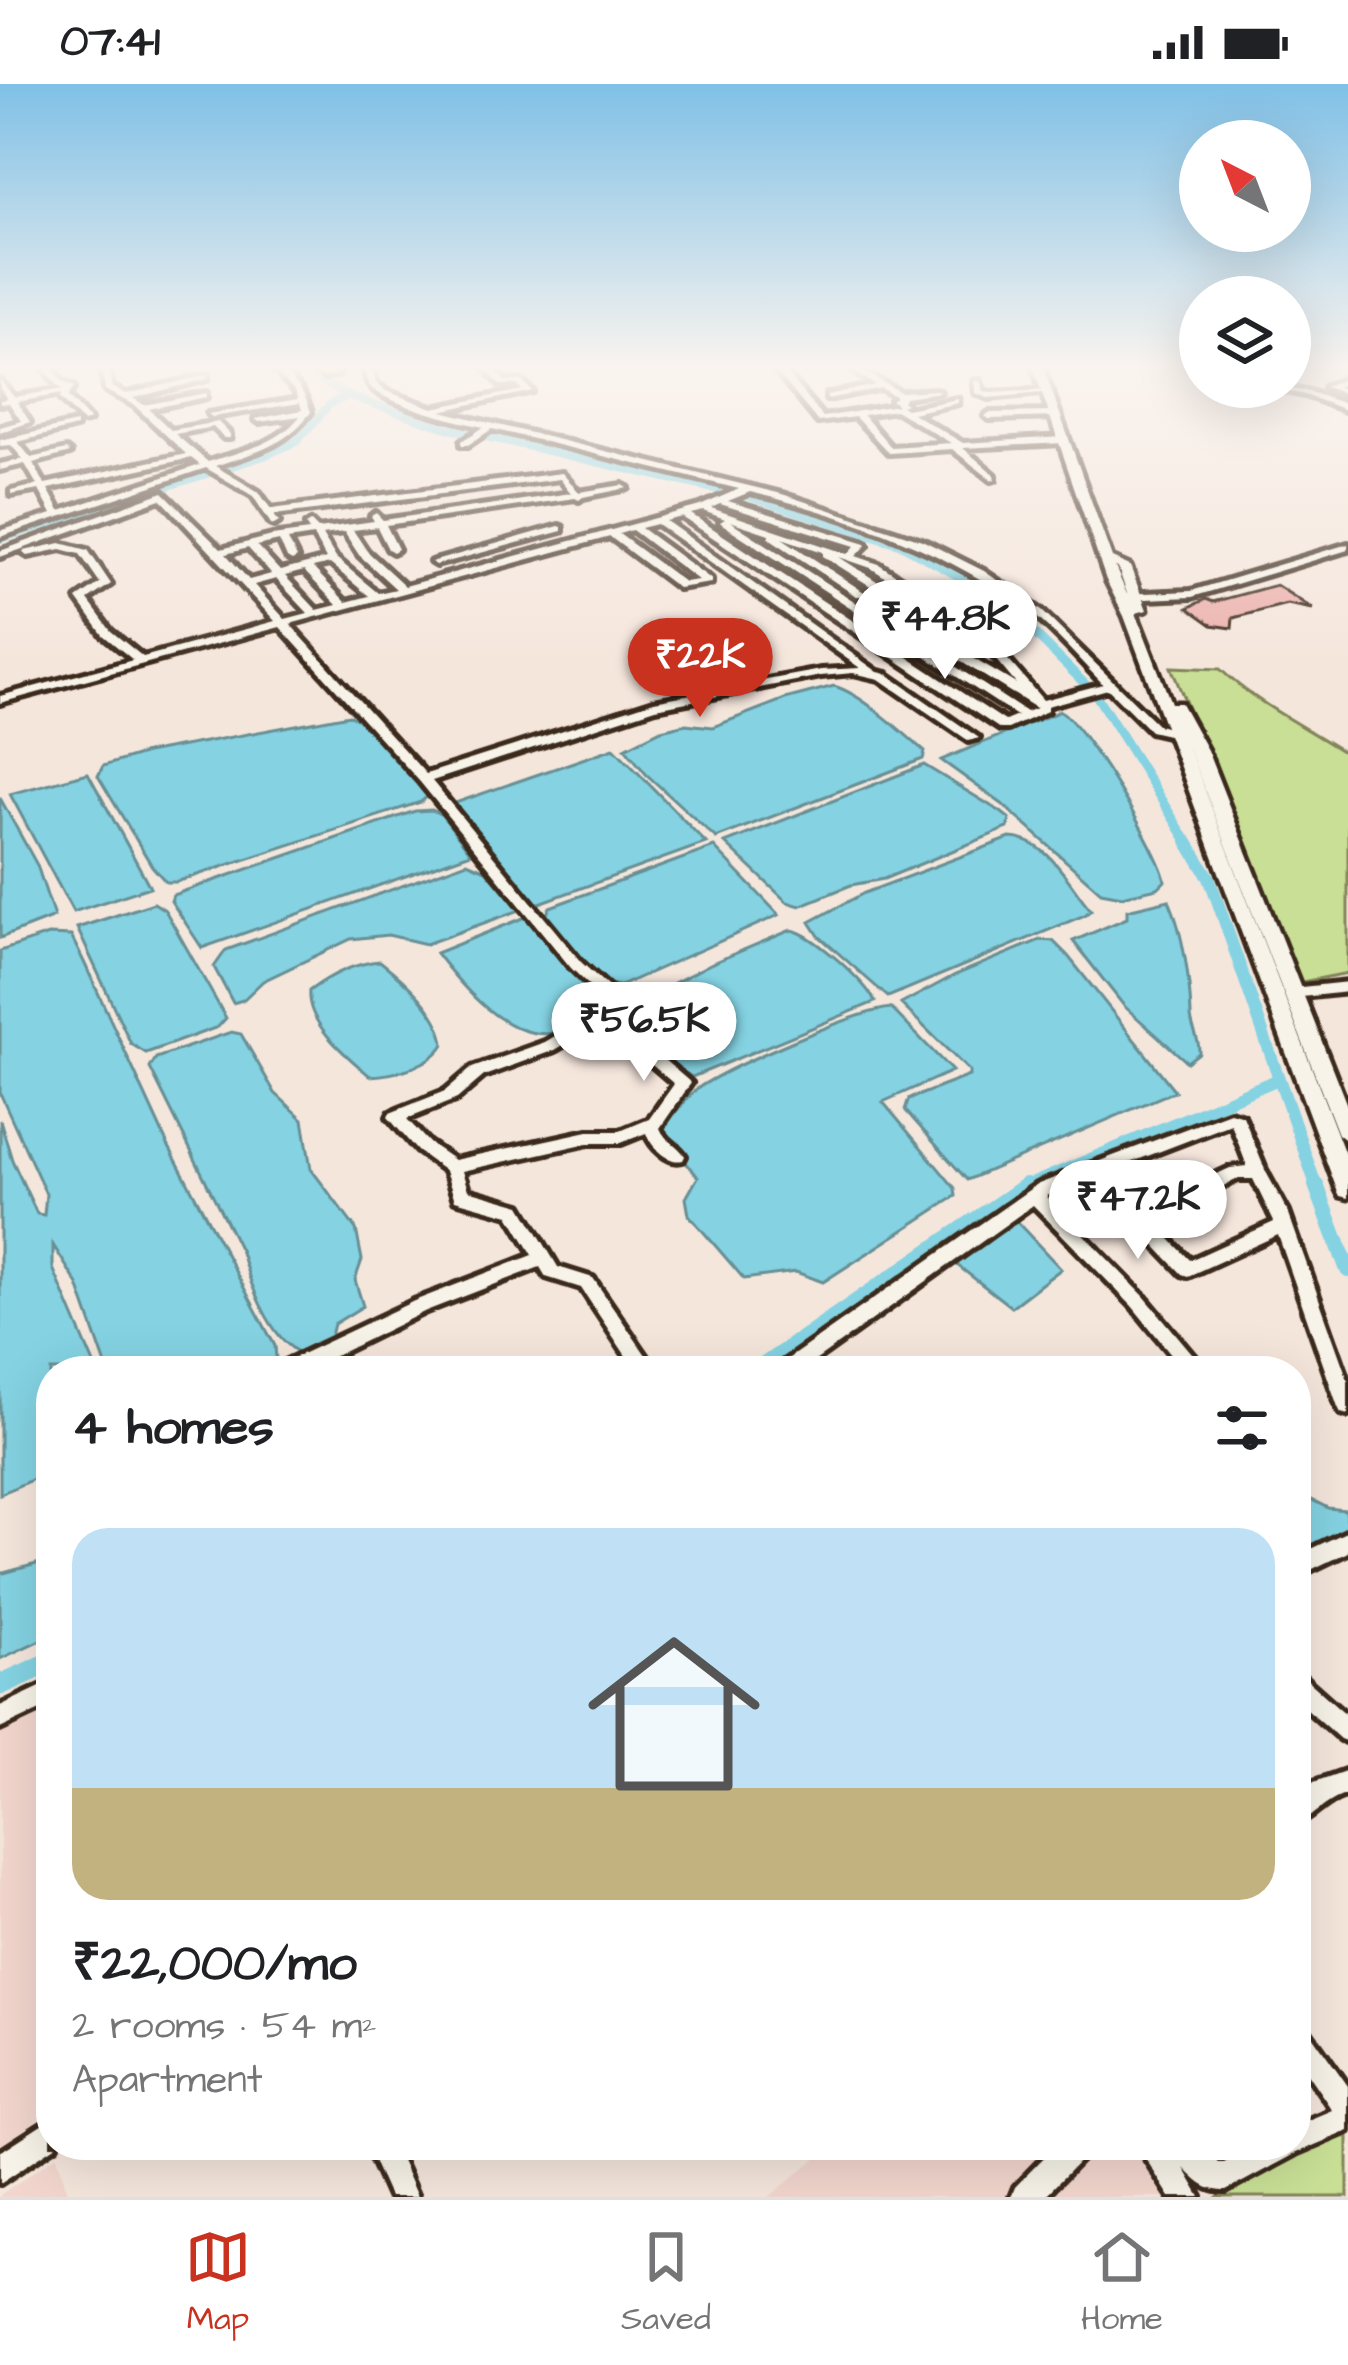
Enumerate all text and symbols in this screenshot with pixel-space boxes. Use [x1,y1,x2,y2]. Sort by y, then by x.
text: 07:41 [60,11,160,73]
north arrow [1179,120,1311,252]
map controls [1179,120,1311,408]
button: layers [1179,276,1311,408]
pin: ₹44.8K [847,580,1043,682]
text: ₹44.8K [880,592,1010,646]
pin: ₹22K [629,618,771,720]
text: ₹22K [655,630,745,684]
pin: ₹56.5K [546,982,742,1084]
text: ₹56.5K [578,994,710,1048]
pin: ₹47.2K [1040,1160,1236,1262]
text: ₹47.2K [1076,1172,1200,1226]
text: 4 homes [72,1393,274,1464]
icon: filters [1209,1395,1275,1461]
icon: home [566,1606,782,1822]
text: ₹22,000/mo [72,1929,357,2000]
text: 2 rooms · 54 m² [72,2000,377,2054]
text: Apartment [72,2054,263,2108]
tab: Map [185,2224,251,2342]
tab: Saved [621,2224,711,2342]
tab: Home [1081,2224,1163,2342]

